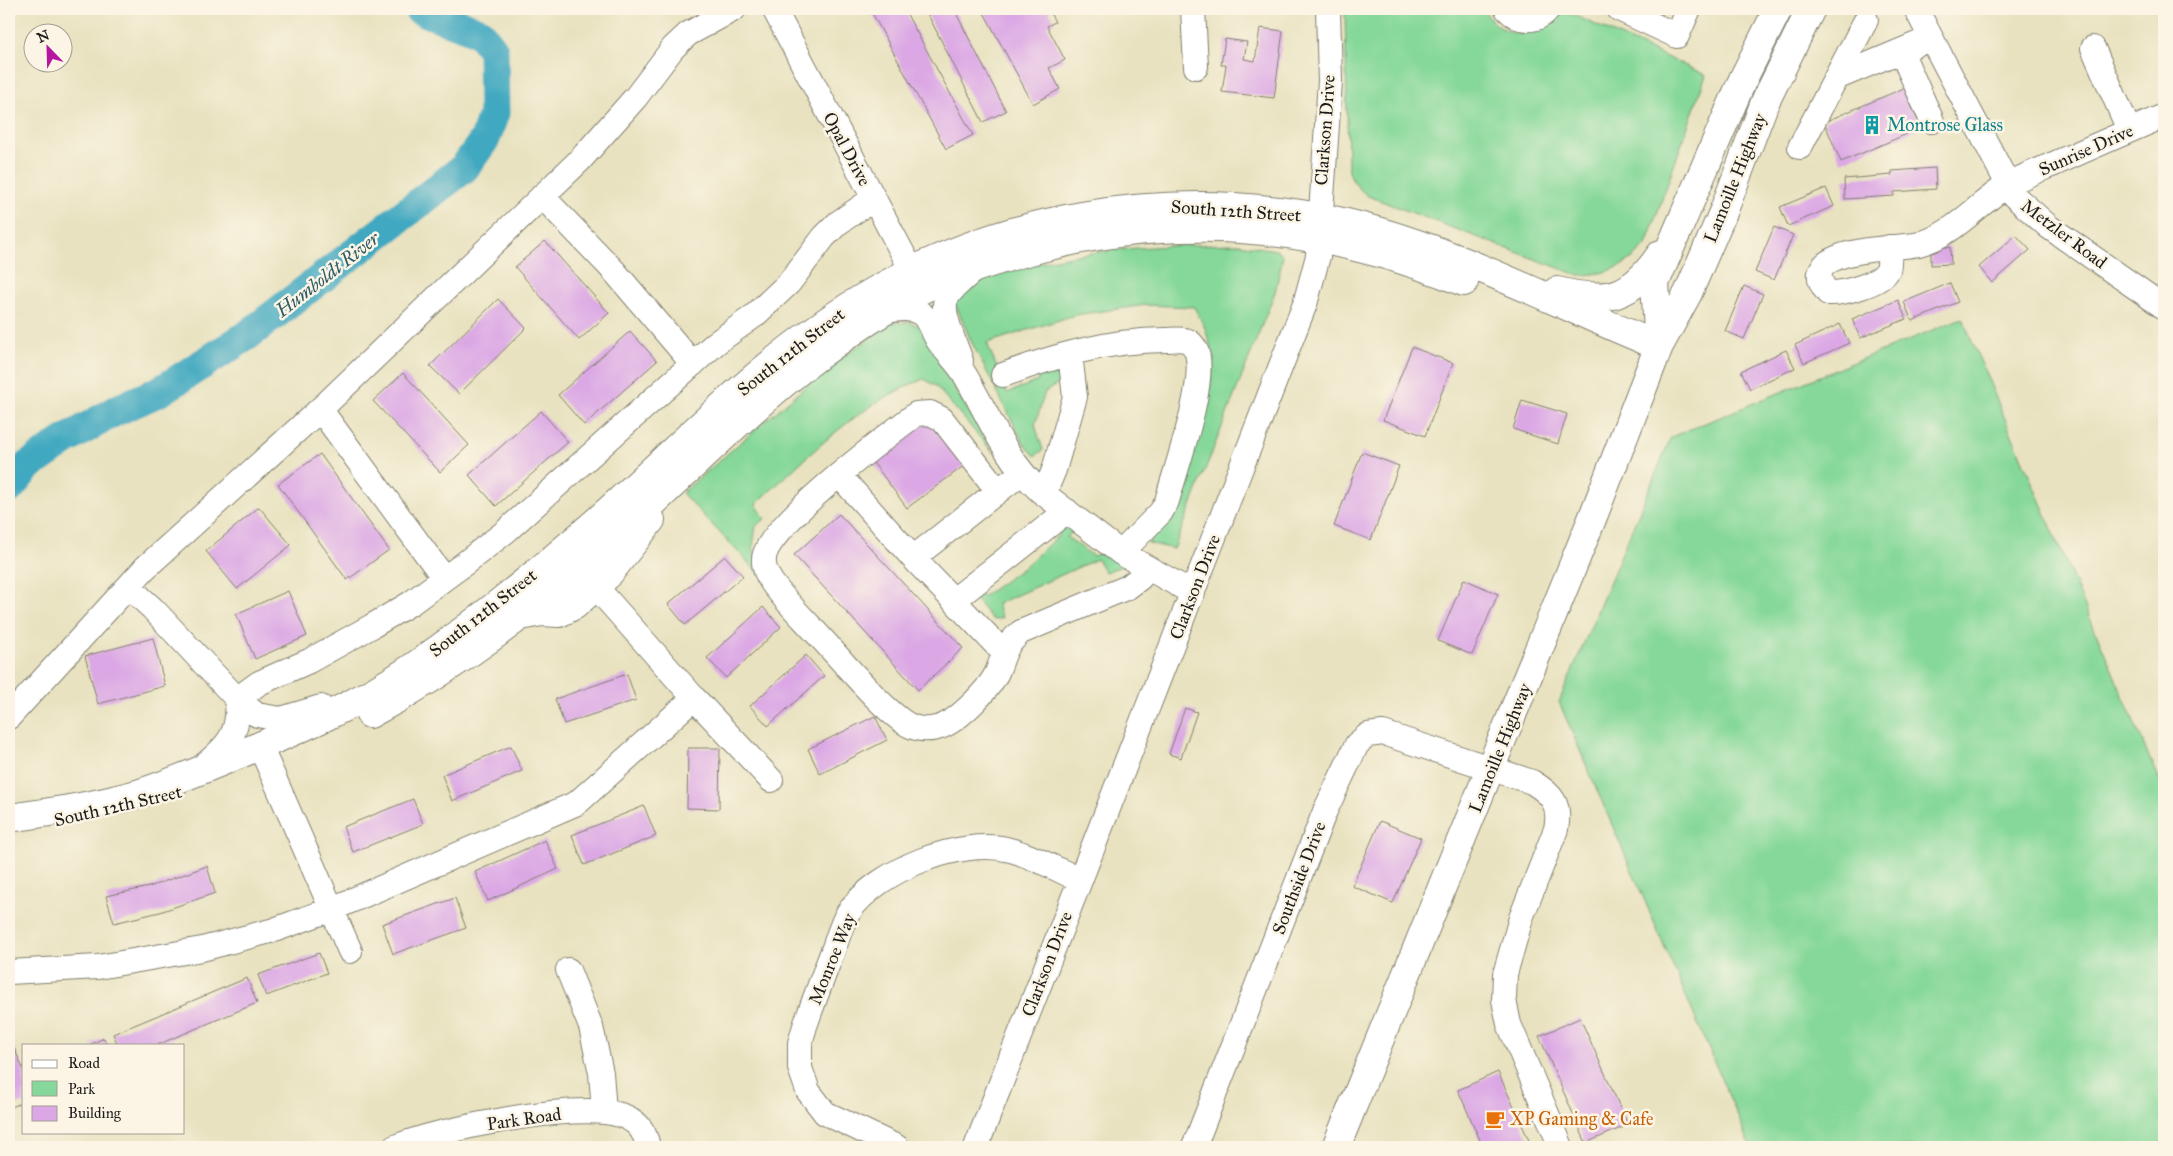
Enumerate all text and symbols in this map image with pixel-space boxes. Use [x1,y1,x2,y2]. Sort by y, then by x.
north arrow [22,22,72,72]
text: N [34,26,52,47]
street label: Clarkson Drive [1310,74,1340,186]
street label: Opal Drive [818,108,876,190]
street label: Lamoille Highway [1699,110,1772,246]
building icon: Montrose Glass [1861,114,1883,136]
place label: Montrose Glass [1887,114,2003,136]
street label: Sunrise Drive [2035,119,2137,181]
street label: South 12th Street [1170,195,1302,227]
street label: Metzler Road [2017,195,2111,273]
water label: Humboldt River [270,226,385,323]
street label: South 12th Street [733,303,850,401]
street label: Clarkson Drive [1165,531,1225,643]
street label: South 12th Street [425,564,542,662]
street label: Lamoille Highway [1464,680,1537,816]
street label: South 12th Street [52,780,185,831]
street label: Southside Drive [1267,819,1331,937]
street label: Clarkson Drive [1017,908,1077,1020]
street label: Monroe Way [804,910,860,1008]
legend [22,1044,185,1134]
text: Road [68,1054,100,1072]
text: Park [68,1080,95,1098]
street label: Park Road [485,1103,563,1135]
text: Building [68,1104,122,1122]
cafe icon: XP Gaming & Cafe [1484,1108,1506,1130]
place label: XP Gaming & Cafe [1510,1108,1653,1131]

